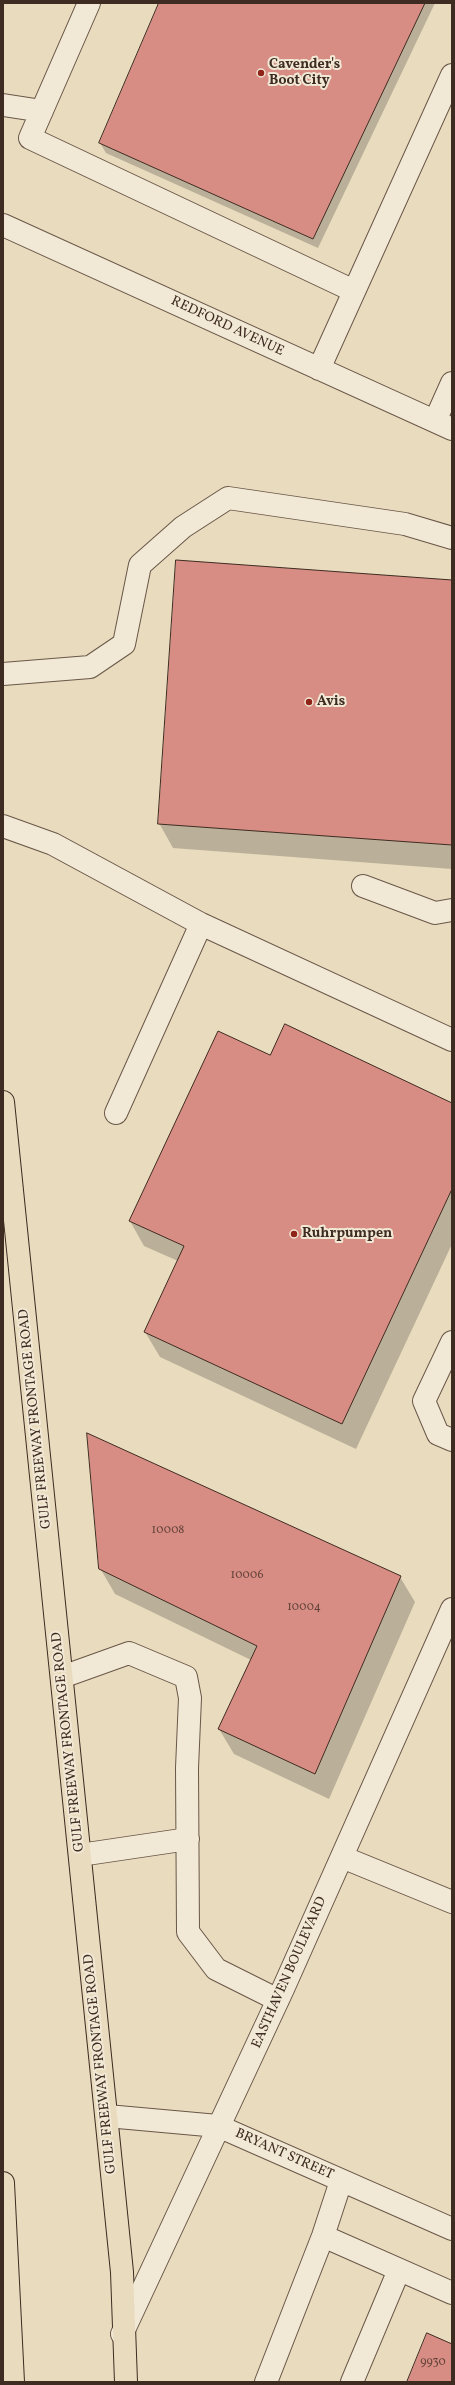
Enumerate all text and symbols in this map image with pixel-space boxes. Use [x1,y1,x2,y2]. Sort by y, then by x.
place label: Cavender's Boot City [269,57,340,90]
marker: Cavender's Boot City [256,68,266,78]
street label: REDFORD AVENUE [168,293,286,361]
place label: Avis [317,694,345,710]
marker: Avis [304,697,314,707]
place label: Ruhrpumpen [302,1226,392,1242]
marker: Ruhrpumpen [289,1229,299,1239]
street label: GULF FREEWAY FRONTAGE ROAD [16,1308,56,1530]
house number: 10008 [152,1524,184,1538]
house number: 10006 [231,1569,263,1583]
house number: 10004 [287,1601,321,1615]
street label: GULF FREEWAY FRONTAGE ROAD [49,1631,89,1853]
street label: EASTHAVEN BOULEVARD [249,1895,331,2051]
street label: GULF FREEWAY FRONTAGE ROAD [81,1953,121,2175]
street label: BRYANT STREET [232,2126,336,2184]
house number: 9930 [420,2356,446,2370]

